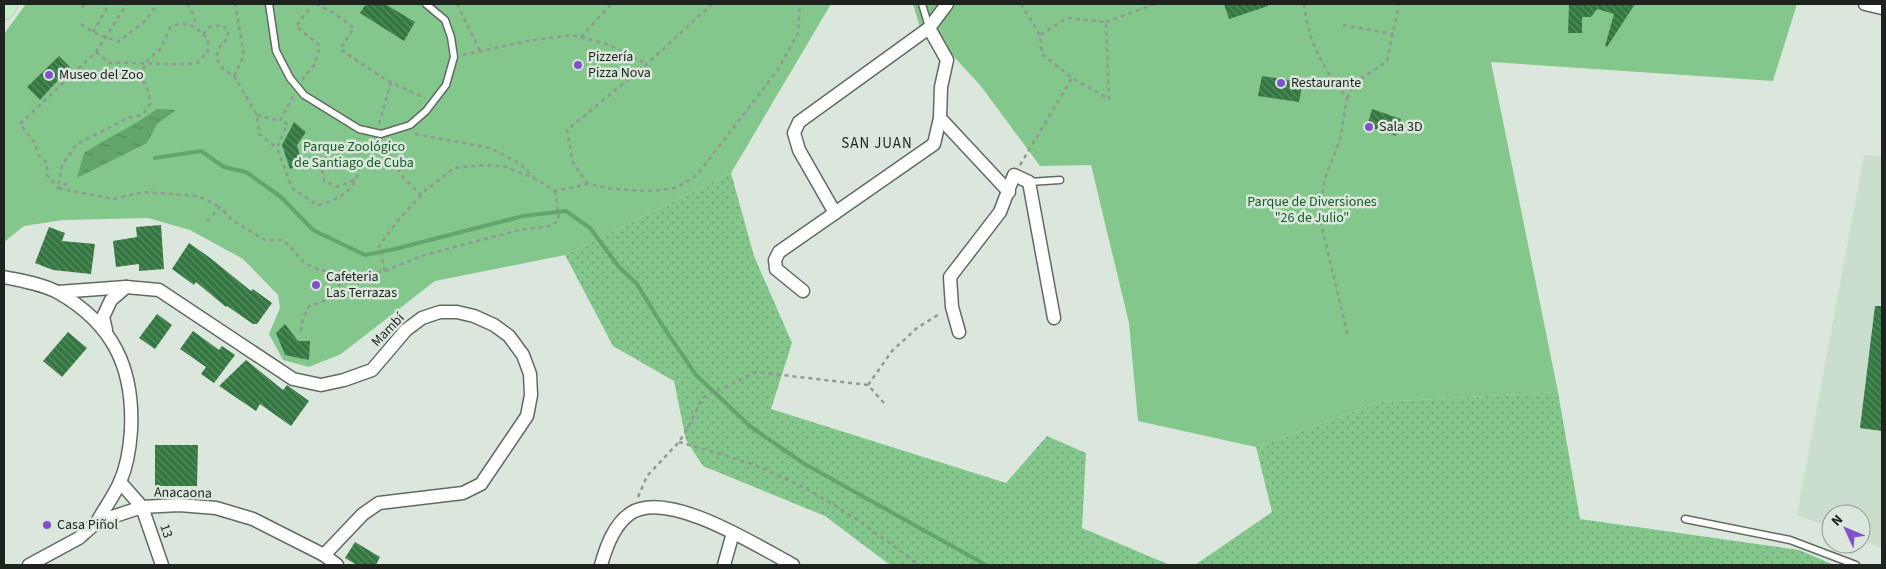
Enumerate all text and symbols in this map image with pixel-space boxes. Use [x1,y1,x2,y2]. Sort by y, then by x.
place label: Pizzería Pizza Nova [588,47,651,83]
marker: Pizzería Pizza Nova [572,59,584,71]
place label: Museo del Zoo [59,65,144,85]
marker: Museo del Zoo [43,69,55,81]
place label: Restaurante [1291,73,1361,93]
marker: Restaurante [1275,77,1287,89]
place label: Sala 3D [1379,117,1423,137]
marker: Sala 3D [1363,121,1375,133]
district label: SAN JUAN [841,133,913,154]
park label: Parque Zoológico de Santiago de Cuba [294,137,414,173]
park label: Parque de Diversiones "26 de Julio" [1247,192,1377,228]
place label: Cafeteria Las Terrazas [326,267,397,303]
marker: Cafeteria Las Terrazas [310,279,322,291]
street label: Mambí [367,308,409,351]
street label: Anacaona [154,482,212,504]
north arrow [1821,504,1871,554]
text: N [1827,510,1848,531]
place label: Casa Piñol [57,515,118,535]
marker: Casa Piñol [41,519,53,531]
street label: 13 [154,521,178,541]

